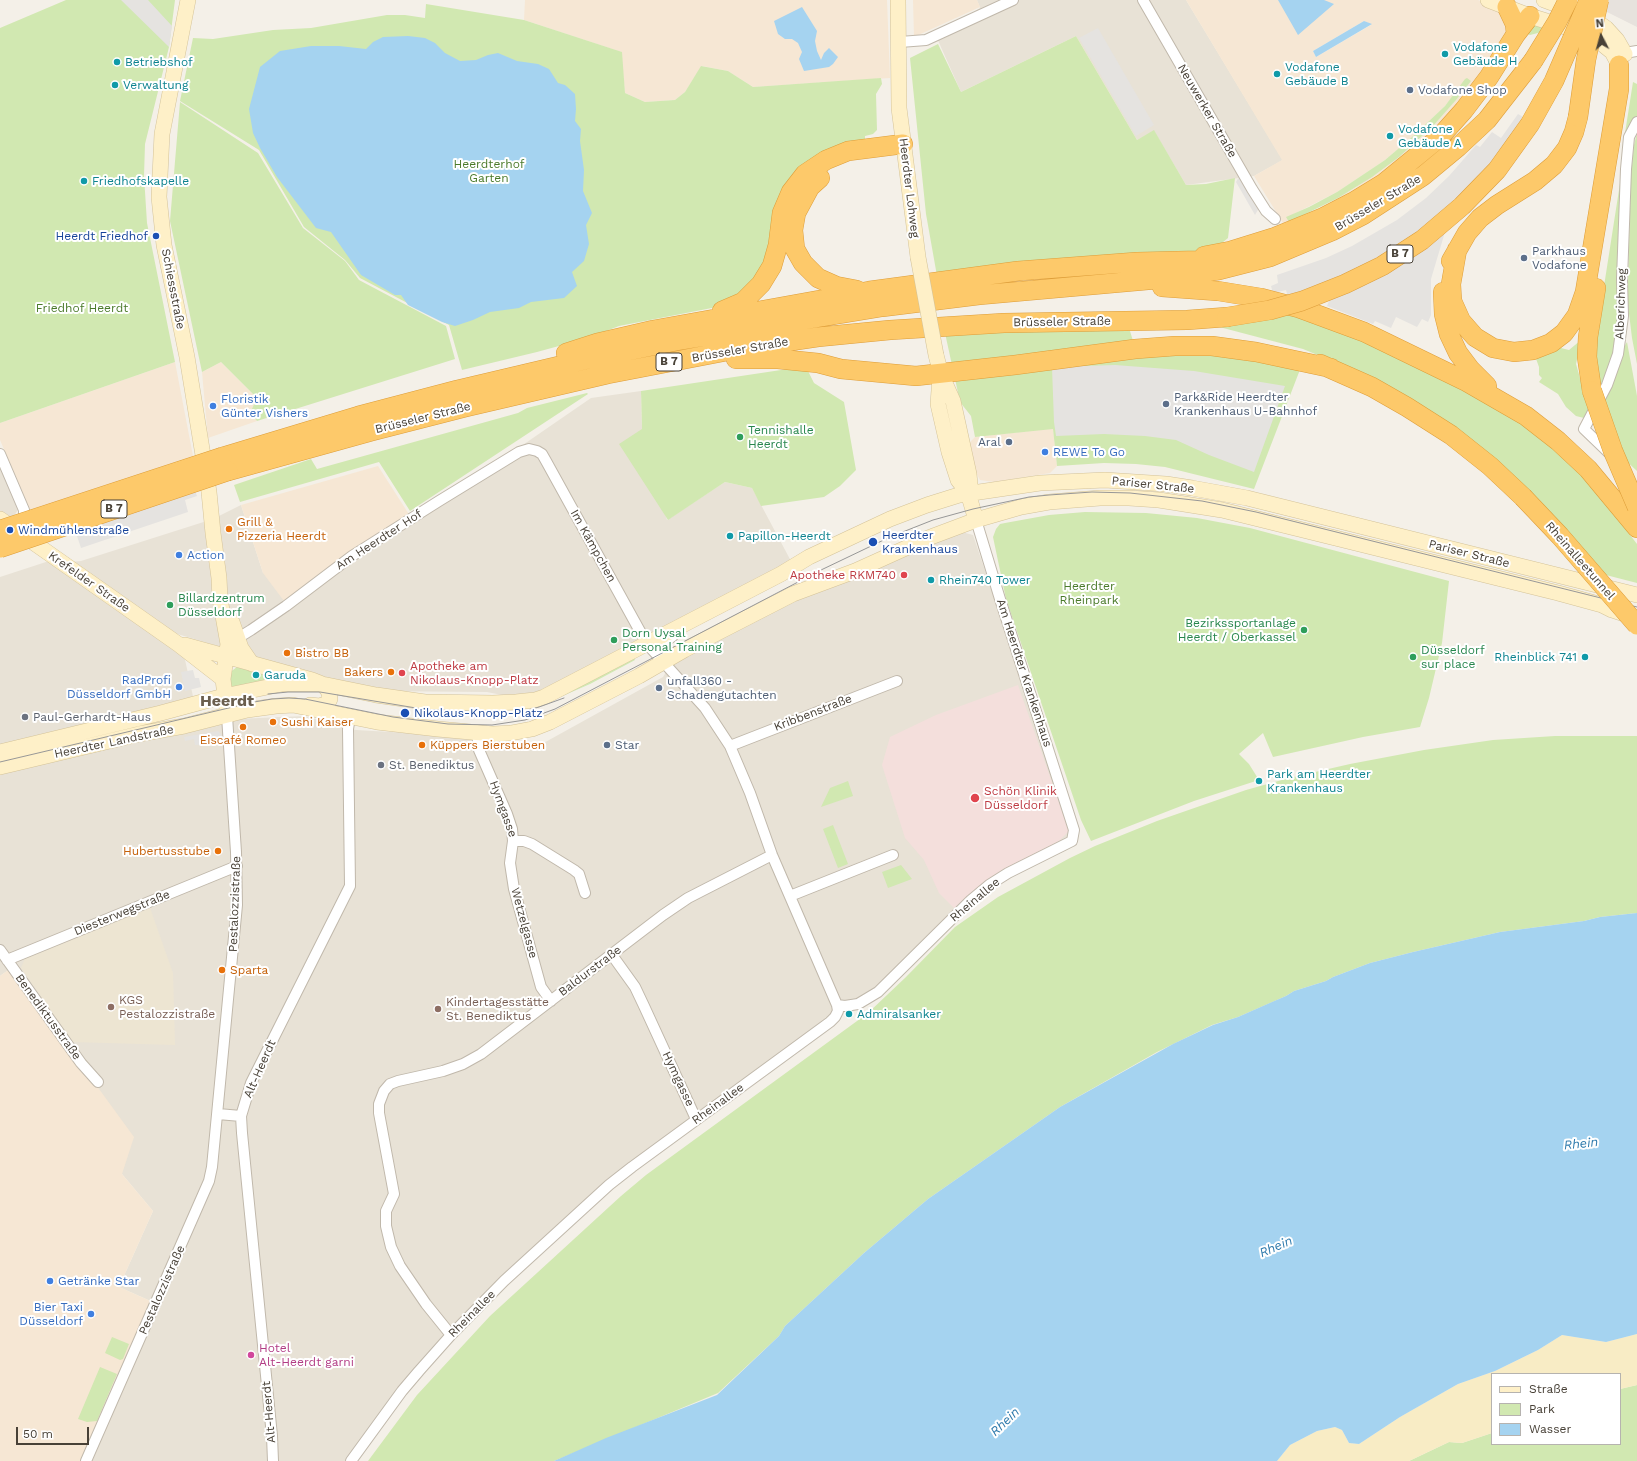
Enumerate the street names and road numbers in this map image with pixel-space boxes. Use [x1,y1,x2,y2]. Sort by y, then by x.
street label: Neuwerker Straße [1174,62,1240,160]
street label: Heerdter Lohweg [896,137,922,239]
street label: Brüsseler Straße [1332,172,1424,234]
road number: B 7 [1387,245,1413,263]
street label: Schiessstraße [158,247,188,331]
street label: Alberichweg [1613,268,1629,340]
street label: Brüsseler Straße [1013,314,1111,330]
street label: Brüsseler Straße [691,334,789,366]
road number: B 7 [656,353,682,371]
street label: Brüsseler Straße [374,399,472,437]
street label: Pariser Straße [1111,474,1195,496]
road number: B 7 [101,500,127,518]
street label: Am Heerdter Hof [333,507,425,573]
street label: Im Kämpchen [567,507,619,585]
street label: Rheinalleetunnel [1542,519,1618,603]
street label: Pariser Straße [1427,537,1511,571]
street label: Krefelder Straße [45,548,133,616]
street label: Am Heerdter Krankenhaus [993,597,1055,749]
street label: Kribbenstraße [772,691,854,735]
street label: Heerdter Landstraße [53,722,175,762]
street label: Hymgasse [486,779,520,839]
street label: Pestalozzistraße [226,856,244,952]
street label: Rheinallee [947,875,1003,925]
street label: Wetzelgasse [508,886,540,960]
street label: Diesterwegstraße [72,887,172,939]
street label: Baldurstraße [556,943,624,999]
street label: Benediktusstraße [12,971,84,1063]
street label: Alt-Heerdt [241,1038,279,1100]
street label: Hymgasse [659,1049,697,1109]
street label: Rheinallee [689,1080,747,1128]
street label: Pestalozzistraße [136,1243,188,1337]
street label: Rheinallee [445,1287,499,1341]
street label: Alt-Heerdt [259,1380,279,1444]

